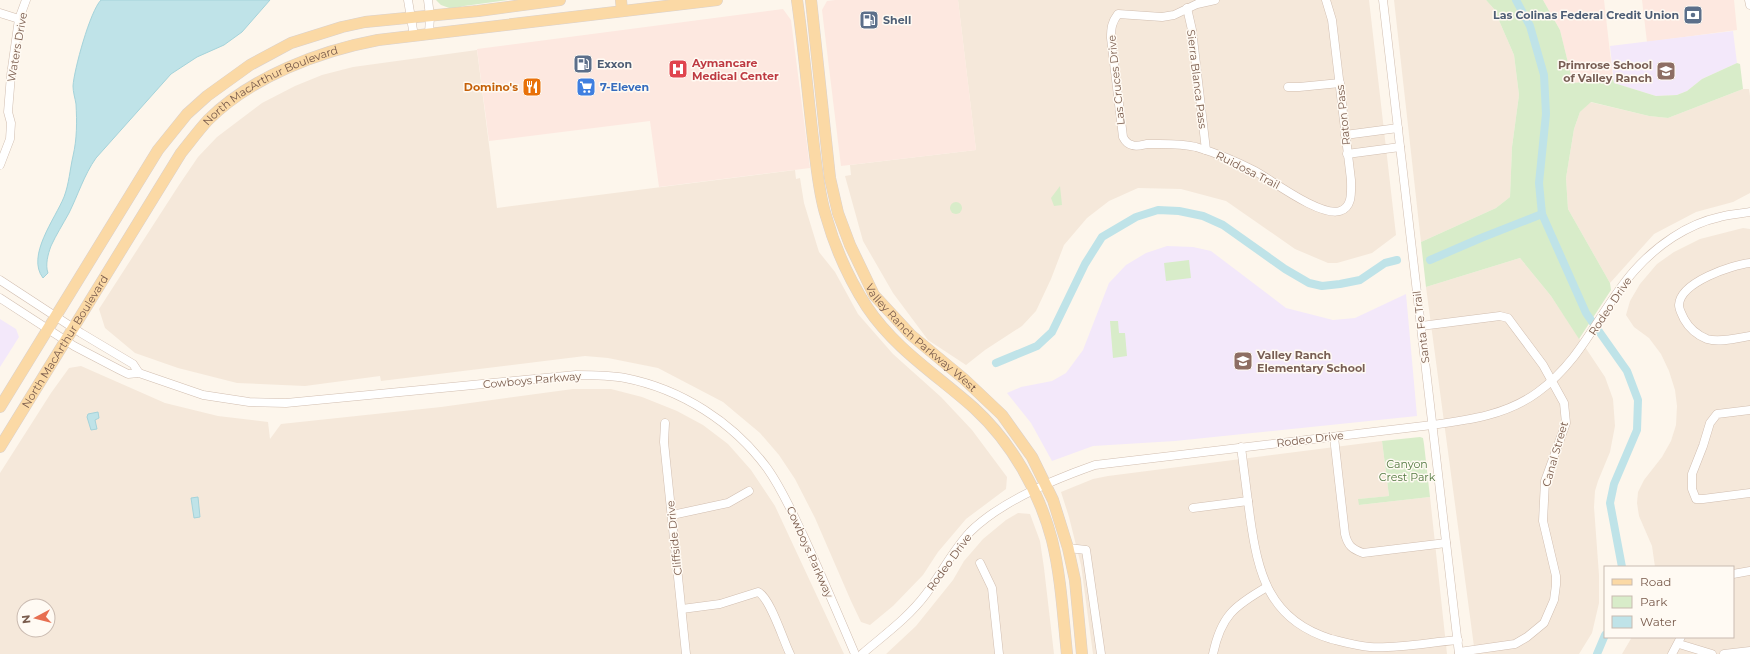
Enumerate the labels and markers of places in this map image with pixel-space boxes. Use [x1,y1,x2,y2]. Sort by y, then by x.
bank icon: Las Colinas Federal Credit Union [1682,4,1704,26]
place label: Las Colinas Federal Credit Union [1493,8,1679,22]
fuel station icon: Shell [858,9,880,31]
place label: Shell [883,13,911,27]
fuel station icon: Exxon [572,53,594,75]
place label: Aymancare Medical Center [691,56,779,83]
place label: Exxon [597,57,632,71]
hospital icon: Aymancare Medical Center [667,58,689,80]
place label: Primrose School of Valley Ranch [1558,58,1652,85]
school or university icon: Primrose School of Valley Ranch [1655,60,1677,82]
restaurant icon: Domino's [521,76,543,98]
supermarket icon: 7-Eleven [575,76,597,98]
place label: Domino's [464,80,518,94]
place label: 7-Eleven [600,80,649,94]
place label: Valley Ranch Elementary School [1256,348,1365,375]
school or university icon: Valley Ranch Elementary School [1232,350,1254,372]

